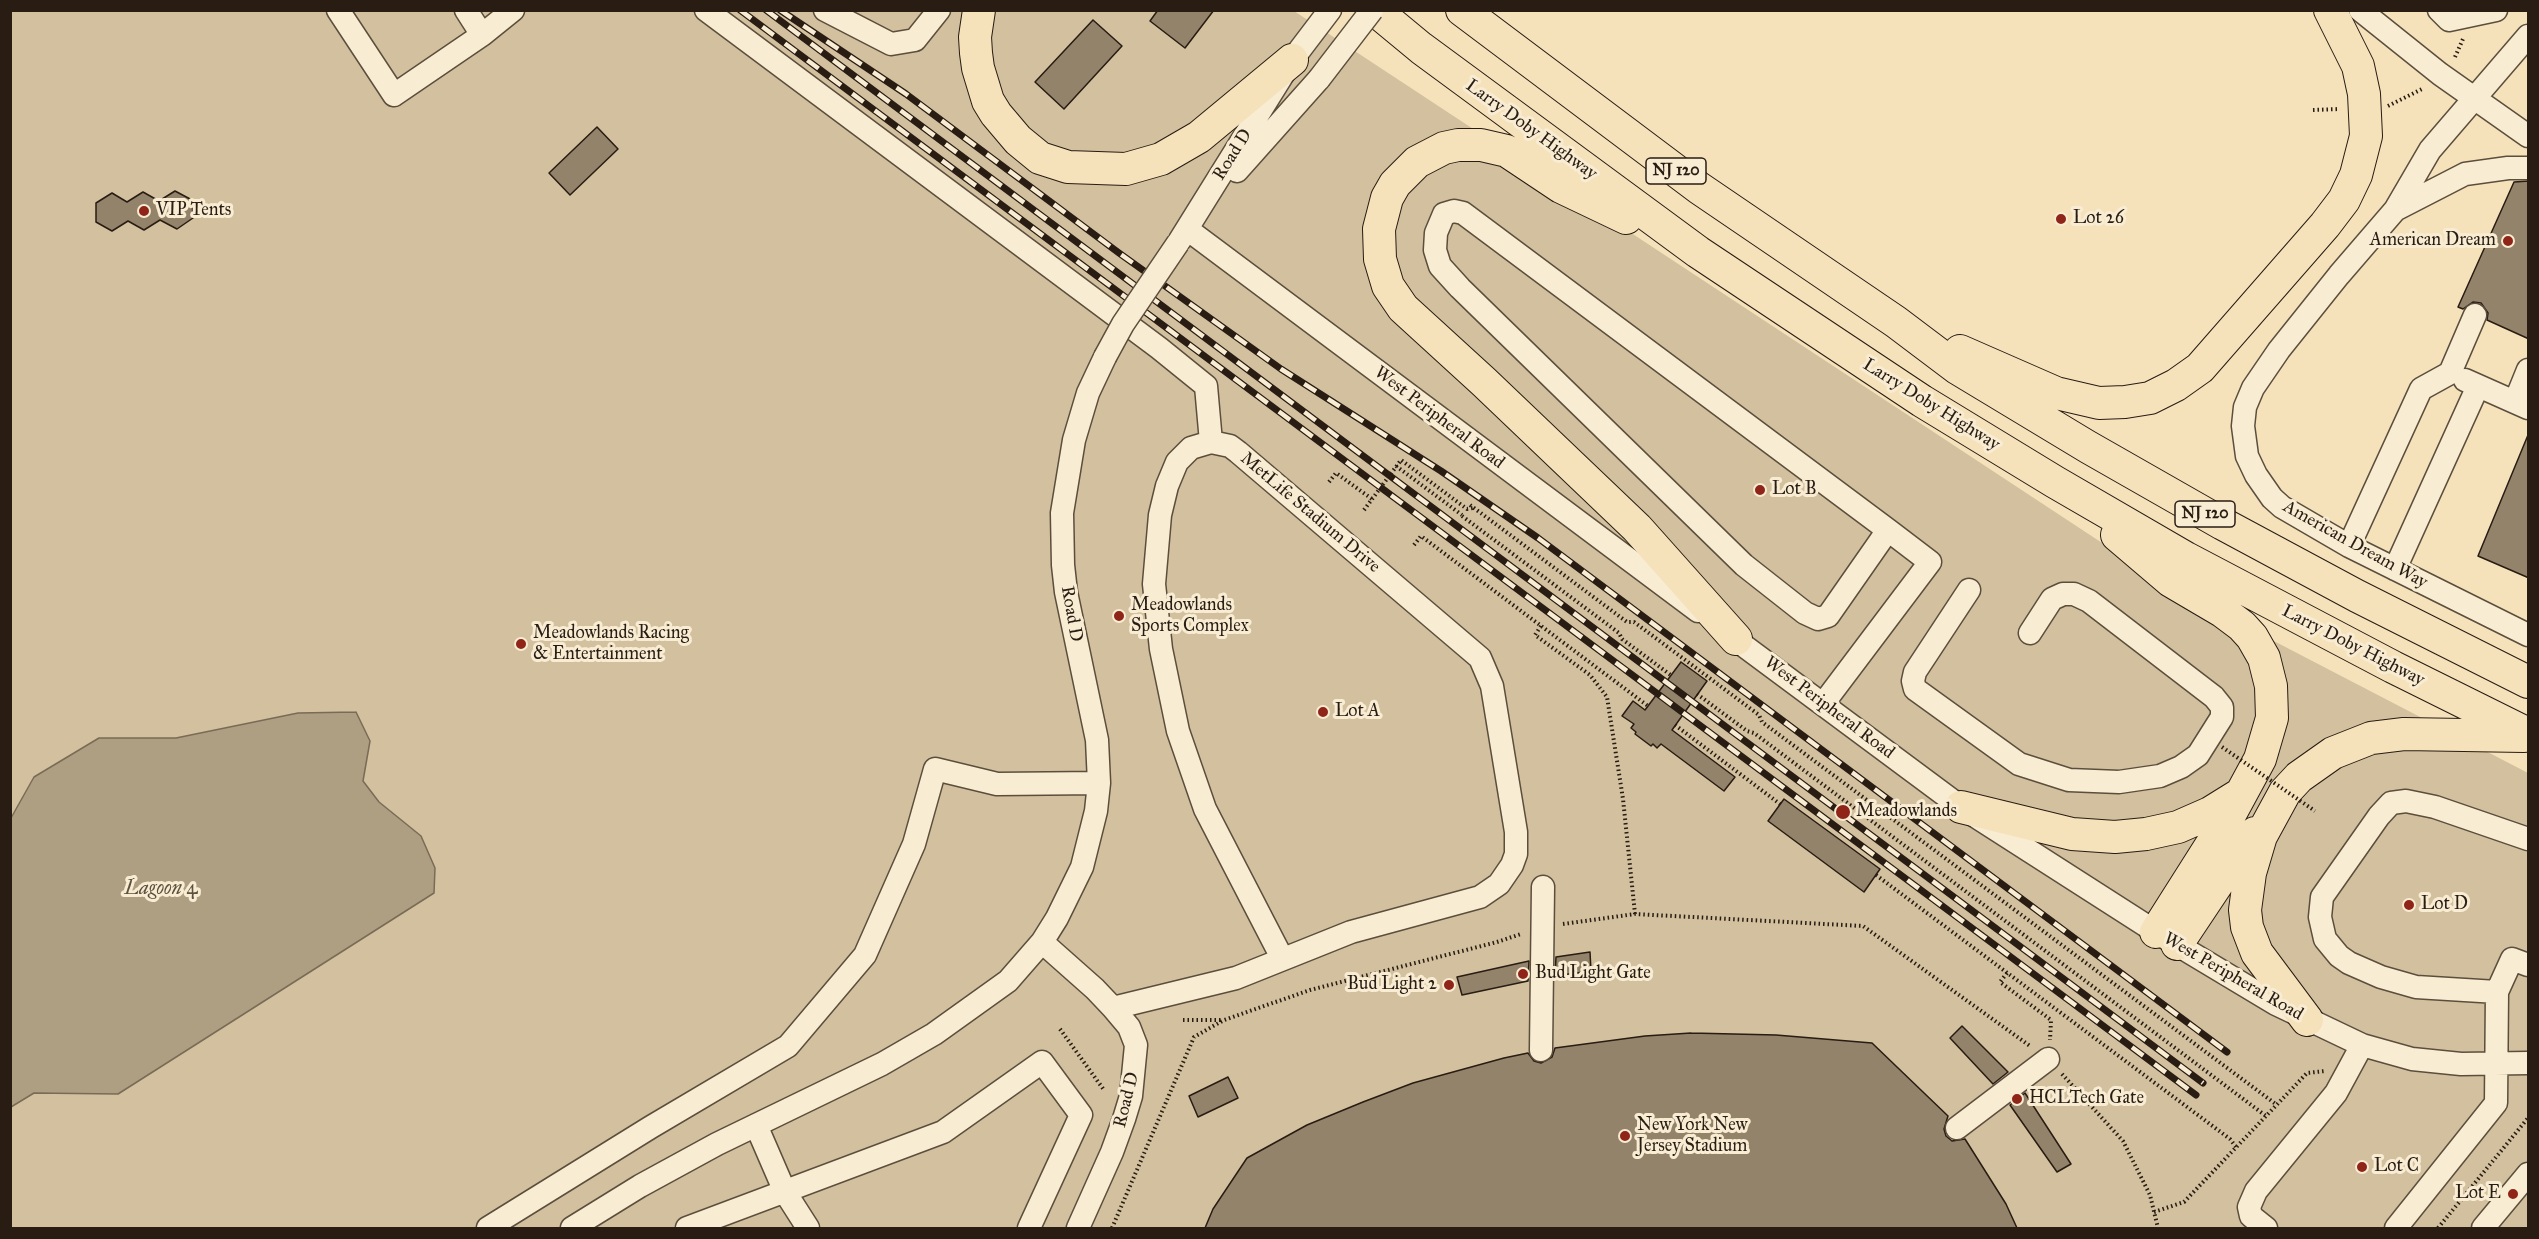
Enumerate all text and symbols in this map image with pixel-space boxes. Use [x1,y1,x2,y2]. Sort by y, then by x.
street label: Larry Doby Highway [1461,75,1601,185]
street label: Road D [1209,125,1257,185]
road number: NJ 120 [1646,158,1706,184]
place label: VIP Tents [156,200,231,222]
marker: VIP Tents [137,204,151,218]
place label: Lot 26 [2073,208,2124,230]
marker: Lot 26 [2054,212,2068,226]
place label: American Dream [2370,230,2496,252]
marker: American Dream [2501,234,2515,248]
street label: Larry Doby Highway [1859,354,2003,456]
street label: West Peripheral Road [1370,362,1508,474]
street label: MetLife Stadium Drive [1236,448,1384,578]
place label: Lot B [1772,479,1817,501]
marker: Lot B [1753,483,1767,497]
street label: American Dream Way [2279,496,2431,594]
road number: NJ 120 [2175,501,2235,527]
street label: Road D [1055,584,1087,644]
place label: Meadowlands Sports Complex [1131,595,1249,638]
street label: Larry Doby Highway [2278,601,2428,691]
marker: Meadowlands Sports Complex [1112,609,1126,623]
place label: Meadowlands Racing & Entertainment [533,623,689,666]
marker: Meadowlands Racing & Entertainment [514,637,528,651]
street label: West Peripheral Road [1760,652,1898,764]
place label: Lot A [1335,701,1380,723]
marker: Lot A [1316,705,1330,719]
place label: Meadowlands [1856,801,1957,823]
marker: Meadowlands [1834,803,1852,821]
water label: Lagoon 4 [125,877,197,901]
place label: Lot D [2421,894,2468,916]
marker: Lot D [2402,898,2416,912]
street label: West Peripheral Road [2159,928,2307,1026]
place label: Bud Light Gate [1535,963,1651,985]
marker: Bud Light Gate [1516,967,1530,981]
place label: Bud Light 2 [1347,974,1437,996]
marker: Bud Light 2 [1442,978,1456,992]
street label: Road D [1110,1070,1144,1130]
place label: HCLTech Gate [2029,1088,2144,1110]
marker: HCLTech Gate [2010,1092,2024,1106]
place label: New York New Jersey Stadium [1637,1115,1748,1158]
marker: New York New Jersey Stadium [1618,1129,1632,1143]
place label: Lot C [2374,1156,2419,1178]
marker: Lot C [2355,1160,2369,1174]
place label: Lot E [2455,1183,2501,1205]
marker: Lot E [2506,1187,2520,1201]

